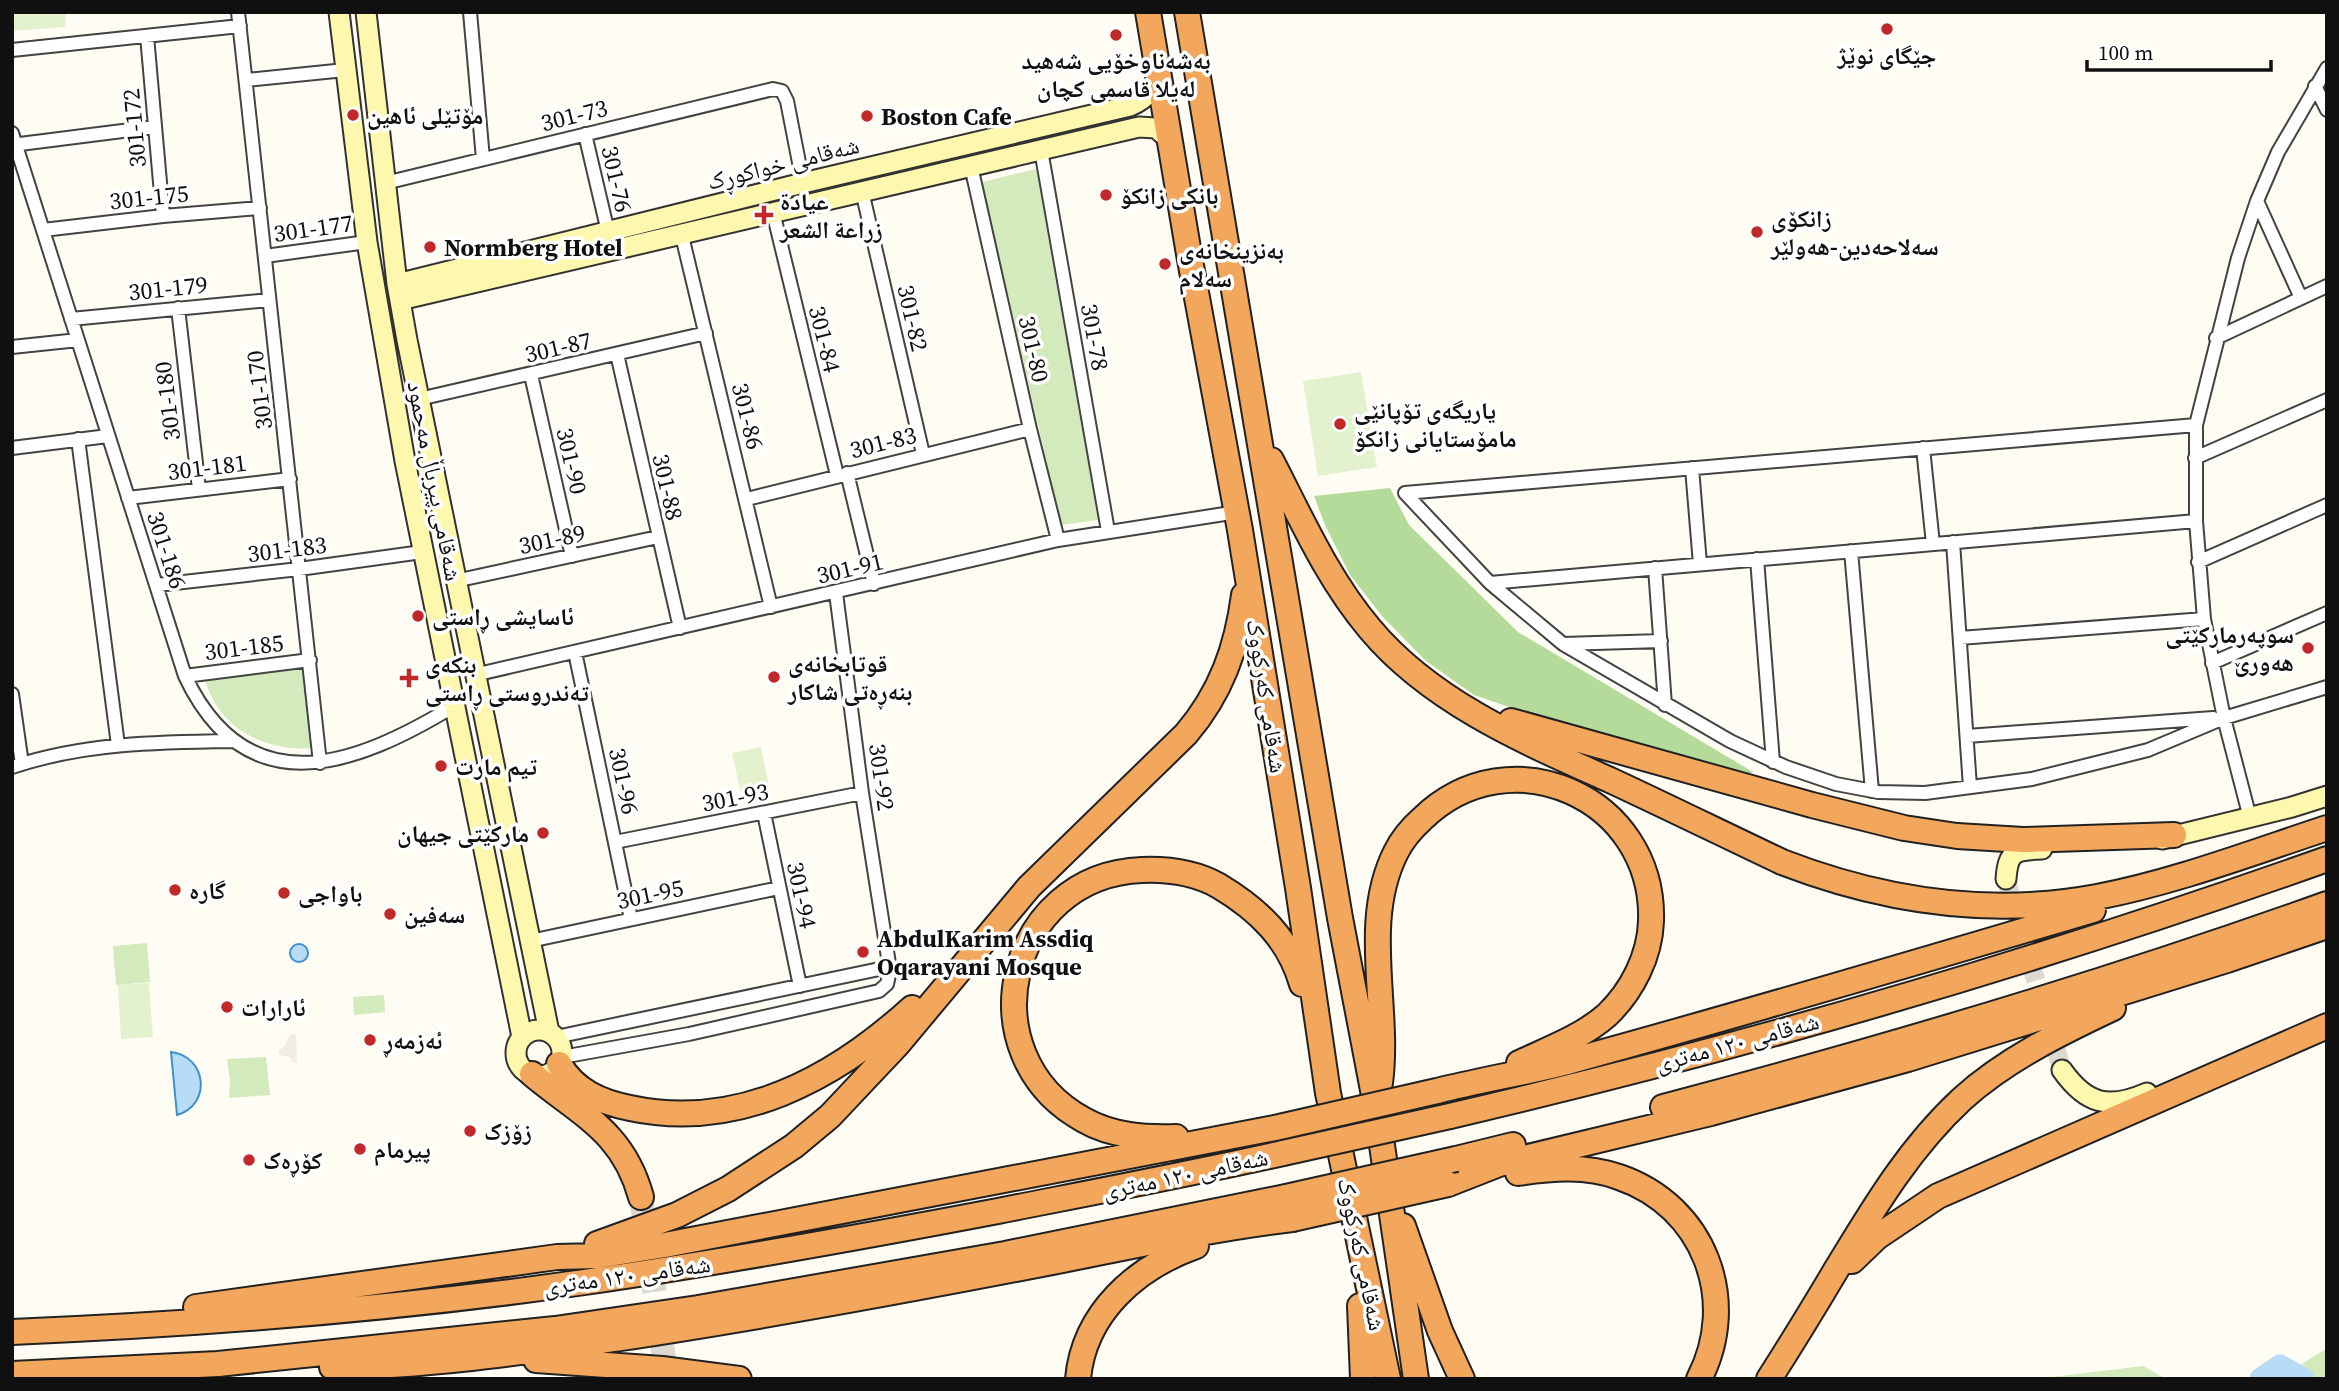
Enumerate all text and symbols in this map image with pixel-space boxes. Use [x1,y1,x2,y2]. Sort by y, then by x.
marker: جێگای نوێژ [1879,21,1895,37]
marker: بەشەناوخۆیی شەهید لەیلا قاسمی کچان [1108,27,1124,43]
scale bar [2087,28,2271,72]
text: 100 m [2098,38,2153,67]
place label: جێگای نوێژ [1837,39,1936,72]
place label: بەشەناوخۆیی شەهید لەیلا قاسمی کچان [1021,44,1211,105]
street label: 301-172 [114,87,154,169]
street label: 301-73 [537,91,611,139]
place label: مۆتێلی ئاهین [367,99,483,132]
place label: Boston Cafe [881,100,1012,133]
marker: مۆتێلی ئاهین [345,107,361,123]
marker: Boston Cafe [859,108,875,124]
street label: شەقامی خواکوڕک [703,128,863,200]
street label: 301-76 [593,142,641,216]
street label: 301-175 [108,176,190,218]
place label: بانکی زانکۆ [1120,179,1218,212]
place label: عيادة زراعة الشعر [779,185,883,246]
marker: بانکی زانکۆ [1098,187,1114,203]
place label: زانکۆی سەلاحەدین-هەولێر [1770,202,1939,263]
marker: عيادة زراعة الشعر [754,205,774,225]
street label: 301-177 [271,206,355,250]
marker: زانکۆی سەلاحەدین-هەولێر [1749,224,1765,240]
place label: Normberg Hotel [444,231,623,264]
place label: بەنزینخانەی سەلام [1179,234,1284,296]
marker: Normberg Hotel [422,239,438,255]
marker: بەنزینخانەی سەلام [1157,256,1173,272]
street label: 301-179 [127,267,209,309]
street label: 301-82 [889,281,937,355]
street label: 301-78 [1073,301,1117,373]
street label: 301-84 [801,302,849,376]
street label: 301-80 [1010,312,1058,386]
street label: 301-87 [521,323,595,371]
street label: 301-170 [238,349,280,431]
street label: 301-180 [146,360,188,442]
street label: شەقامی پیرباڵ مەحمود [399,378,471,584]
street label: 301-86 [724,379,772,453]
place label: یاریگەی تۆپانێی مامۆستایانی زانکۆ [1354,394,1517,455]
marker: یاریگەی تۆپانێی مامۆستایانی زانکۆ [1332,416,1348,432]
street label: 301-83 [846,418,920,466]
street label: 301-90 [548,424,596,498]
street label: 301-181 [166,446,248,488]
street label: 301-88 [644,450,692,524]
street label: 301-186 [139,507,195,593]
street label: 301-89 [516,516,588,562]
street label: 301-183 [246,528,328,570]
street label: 301-91 [813,544,887,592]
place label: ئاسایشی ڕاستی [432,600,574,634]
marker: ئاسایشی ڕاستی [410,608,426,624]
street label: شەقامی کەرکووک [1239,617,1295,775]
place label: سوپەرمارکێتی هەورێ [2165,618,2294,679]
street label: 301-185 [203,626,285,668]
marker: سوپەرمارکێتی هەورێ [2300,640,2316,656]
place label: قوتابخانەی بنەڕەتی شاکار [787,647,912,709]
place label: بنکەی تەندروستی ڕاستی [425,648,589,710]
marker: بنکەی تەندروستی ڕاستی [399,668,419,688]
marker: قوتابخانەی بنەڕەتی شاکار [766,669,782,685]
street label: 301-92 [861,741,903,813]
street label: 301-96 [601,745,647,817]
place label: تيم مارت [455,750,538,783]
marker: تيم مارت [433,758,449,774]
street label: 301-93 [699,774,771,820]
place label: مارکێتی جیهان [397,817,529,850]
marker: مارکێتی جیهان [535,825,551,841]
street label: 301-94 [779,859,825,931]
street label: 301-95 [614,871,686,917]
place label: گارە [189,874,226,907]
place label: باواجی [298,877,362,910]
marker: گارە [167,882,183,898]
marker: باواجی [276,885,292,901]
place label: سەفین [404,898,465,931]
marker: سەفین [382,906,398,922]
place label: AbdulKarim Assdiq Oqarayani Mosque [877,922,1093,983]
marker: AbdulKarim Assdiq Oqarayani Mosque [855,944,871,960]
place label: ئارارات [241,991,306,1024]
marker: ئارارات [219,999,235,1015]
street label: شەقامی ١٢٠ مەتری [1651,1004,1823,1080]
place label: ئەزمەڕ [383,1024,442,1058]
marker: ئەزمەڕ [362,1032,378,1048]
place label: زۆزک [484,1115,532,1148]
marker: زۆزک [462,1123,478,1139]
place label: پیرمام [374,1133,431,1167]
street label: شەقامی ١٢٠ مەتری [1099,1140,1271,1208]
marker: پیرمام [352,1141,368,1157]
place label: کۆڕەک [263,1144,323,1178]
marker: کۆڕەک [241,1152,257,1168]
street label: شەقامی کەرکووک [1330,1174,1394,1334]
street label: شەقامی ١٢٠ مەتری [541,1247,713,1303]

